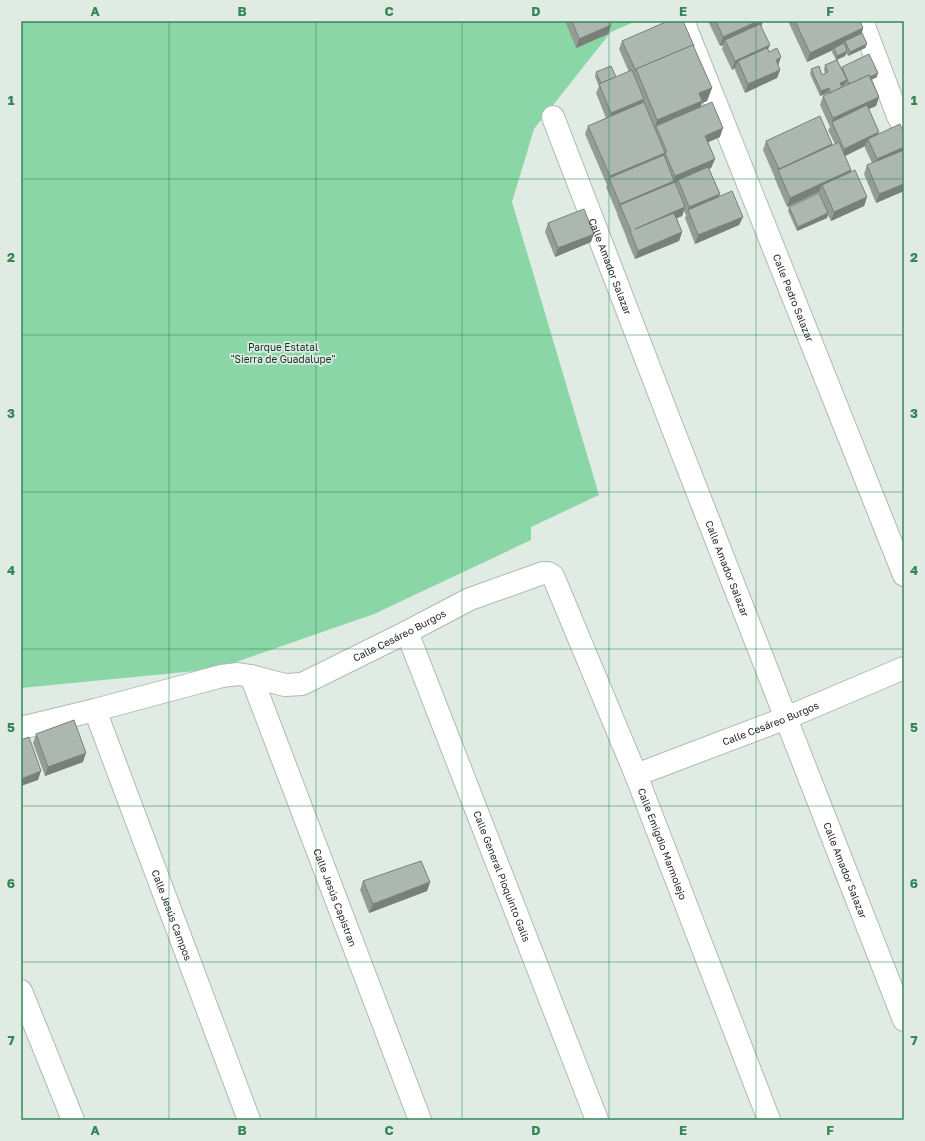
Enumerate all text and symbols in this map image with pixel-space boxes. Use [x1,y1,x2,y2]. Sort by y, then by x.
text: A [90,3,100,19]
text: B [237,3,247,19]
text: C [384,3,394,19]
text: D [531,3,541,19]
text: E [679,3,687,19]
text: F [826,3,834,19]
text: 1 [8,92,15,108]
text: 1 [911,92,918,108]
street label: Calle Amador Salazar [586,216,634,316]
text: 2 [7,249,15,265]
text: 2 [910,249,918,265]
street label: Calle Pedro Salazar [771,252,816,343]
park label: Parque Estatal "Sierra de Guadalupe" [231,341,335,365]
text: 3 [7,405,15,421]
text: 3 [910,405,918,421]
street label: Calle Amador Salazar [703,519,752,618]
text: 4 [7,562,15,578]
text: 4 [910,562,918,578]
street label: Calle Cesáreo Burgos [351,607,448,664]
street label: Calle Cesáreo Burgos [720,699,821,748]
text: 5 [7,719,15,735]
text: 5 [910,719,918,735]
street label: Calle Emigdio Marmolejo [636,786,689,901]
street label: Calle General Pioquinto Galis [471,809,533,943]
street label: Calle Amador Salazar [821,820,870,920]
street label: Calle Jesús Capistran [311,847,359,948]
street label: Calle Jesús Campos [149,868,195,962]
text: 6 [7,875,15,891]
text: 6 [910,875,918,891]
text: 7 [7,1032,15,1048]
text: 7 [910,1032,918,1048]
text: A [90,1122,100,1138]
text: B [237,1122,247,1138]
text: C [384,1122,394,1138]
text: D [531,1122,541,1138]
text: E [679,1122,687,1138]
text: F [826,1122,834,1138]

